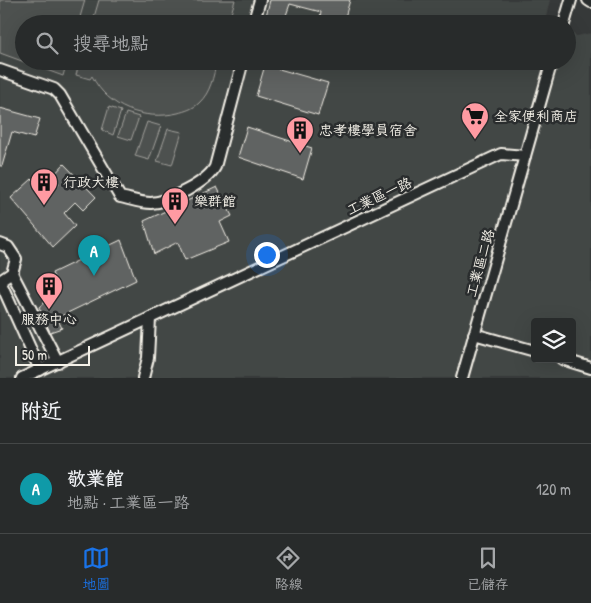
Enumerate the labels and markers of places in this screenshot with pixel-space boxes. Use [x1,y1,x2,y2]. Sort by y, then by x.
supermarket icon: 全家便利商店 [460,101,490,140]
place label: 全家便利商店 [494,106,578,125]
building icon: 忠孝樓學員宿舍 [285,115,315,154]
place label: 忠孝樓學員宿舍 [319,120,417,139]
building icon: 行政大樓 [29,167,59,206]
place label: 行政大樓 [63,172,119,191]
building icon: 樂群館 [160,186,190,225]
place label: 樂群館 [194,191,236,210]
pin: A [78,235,110,276]
building icon: 服務中心 [34,271,64,310]
place label: 服務中心 [21,309,77,328]

